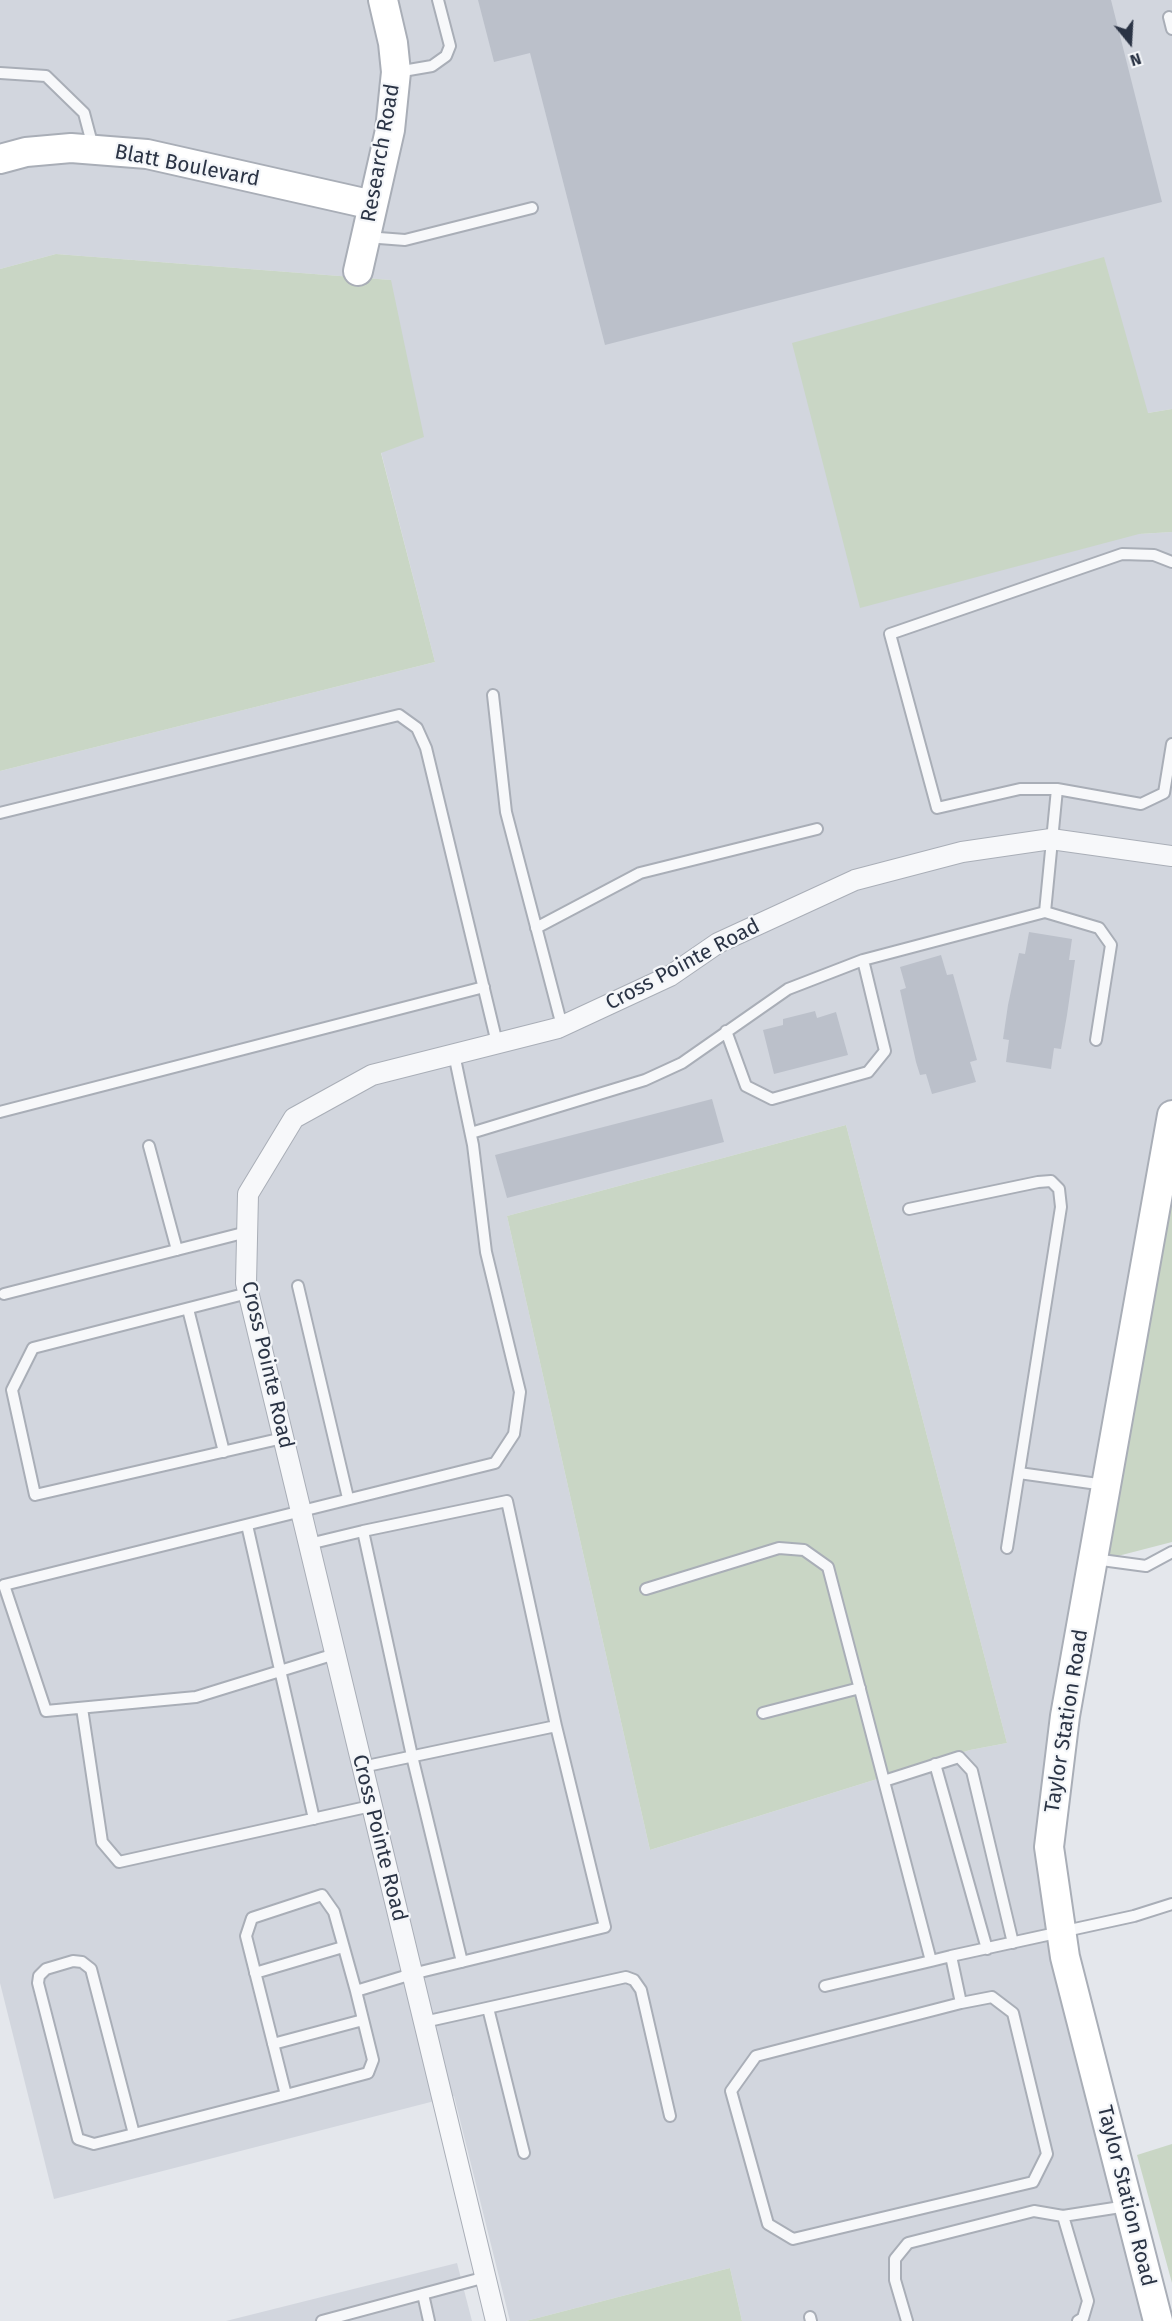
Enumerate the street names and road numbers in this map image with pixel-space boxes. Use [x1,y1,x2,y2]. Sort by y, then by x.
street label: Research Road [356,82,406,224]
street label: Blatt Boulevard [112,140,262,192]
street label: Cross Pointe Road [602,914,764,1016]
street label: Cross Pointe Road [235,1279,299,1451]
street label: Taylor Station Road [1040,1627,1094,1815]
street label: Cross Pointe Road [346,1752,412,1924]
street label: Taylor Station Road [1091,2103,1161,2289]

